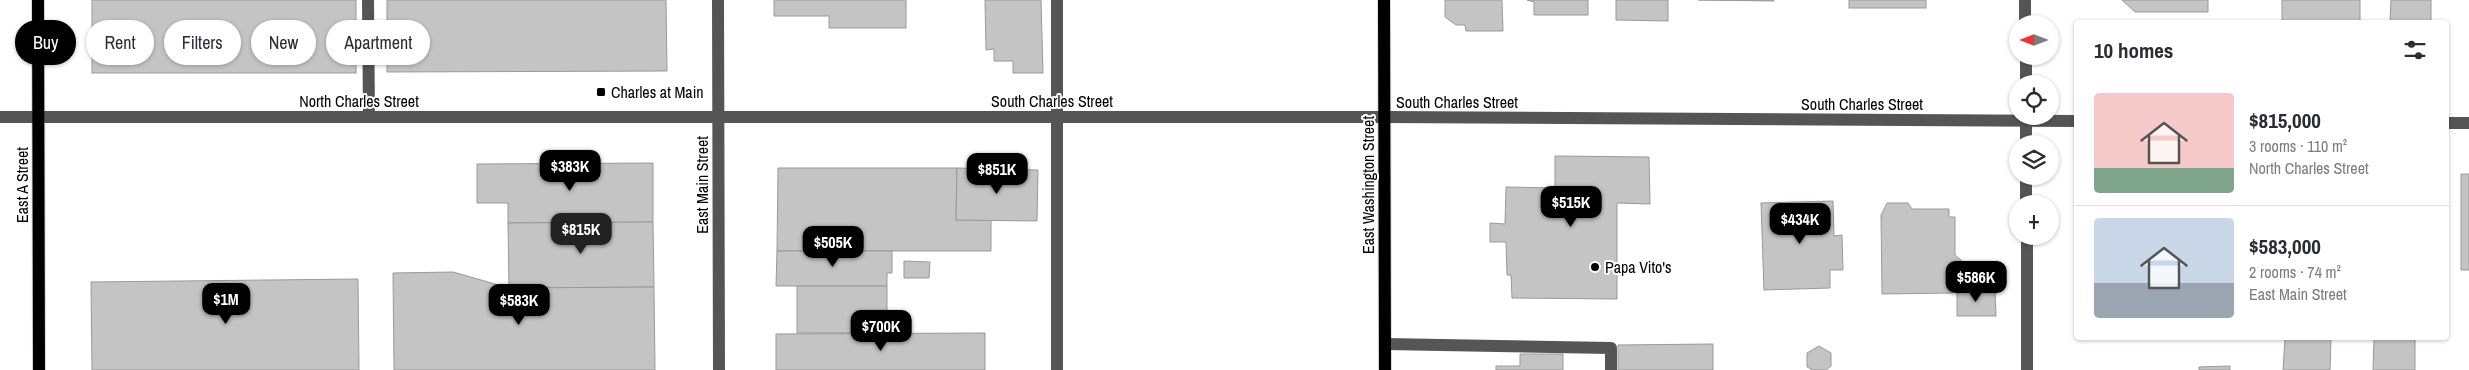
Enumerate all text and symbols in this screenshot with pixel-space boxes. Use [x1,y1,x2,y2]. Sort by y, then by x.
north arrow [2009,15,2059,65]
map controls [2009,15,2059,245]
chip: Buy [15,20,76,65]
chip: Rent [86,20,154,65]
chip: Filters [164,20,241,65]
chip: New [251,20,316,65]
chip: Apartment [326,20,430,65]
text: 10 homes [2094,36,2173,65]
icon: filters [2401,36,2429,64]
button: locate [2009,75,2059,125]
place label: Charles at Main [611,81,704,103]
marker: Charles at Main [595,86,607,98]
street label: North Charles Street [299,90,419,112]
street label: South Charles Street [991,90,1113,112]
street label: South Charles Street [1396,91,1518,113]
street label: South Charles Street [1801,93,1923,115]
text: $815,000 [2249,106,2321,135]
icon: home [2134,113,2194,173]
street label: East Washington Street [1357,116,1379,254]
button: layers [2009,135,2059,185]
text: 3 rooms · 110 m² [2249,135,2347,157]
street label: East Main Street [691,136,713,234]
street label: East A Street [11,147,33,223]
pin: $383K [535,150,605,192]
pin: $851K [962,152,1032,195]
text: $383K [551,155,589,177]
text: North Charles Street [2249,157,2369,179]
text: $851K [978,158,1016,180]
pin: $515K [1536,186,1606,228]
text: $515K [1552,191,1590,213]
button: + [2009,195,2059,245]
pin: $434K [1765,202,1835,245]
text: $434K [1781,208,1819,230]
pin: $815K [546,212,616,255]
text: $815K [562,218,600,240]
pin: $505K [798,226,868,268]
text: $505K [814,231,852,253]
text: $583,000 [2249,232,2321,261]
icon: home [2134,238,2194,298]
place label: Papa Vito's [1605,256,1671,278]
pin: $586K [1941,260,2011,303]
marker: Papa Vito's [1589,261,1601,273]
text: 2 rooms · 74 m² [2249,261,2341,283]
text: $586K [1957,266,1995,288]
pin: $1M [202,282,250,325]
text: East Main Street [2249,283,2347,305]
pin: $583K [484,284,554,326]
text: $1M [213,288,239,310]
text: $583K [500,289,538,311]
pin: $700K [846,310,916,352]
text: $700K [862,315,900,337]

